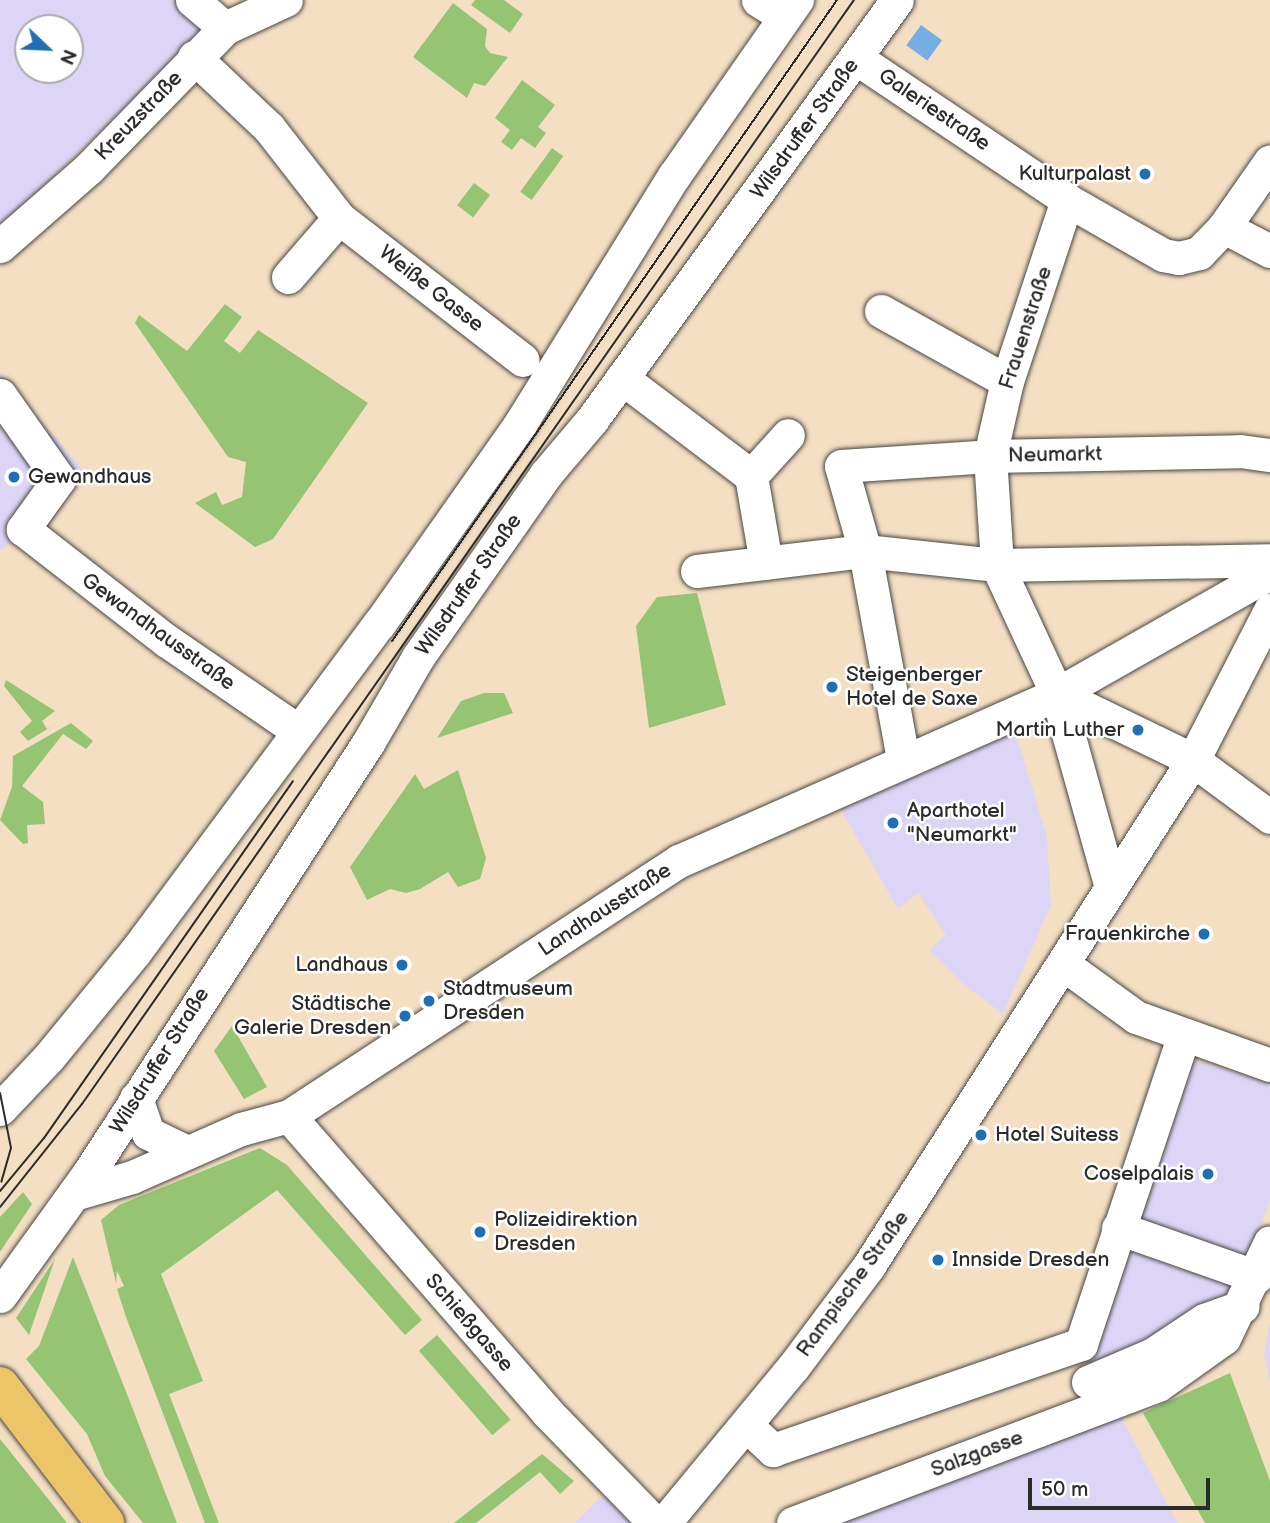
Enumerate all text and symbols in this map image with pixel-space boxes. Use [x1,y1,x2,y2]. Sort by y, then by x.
north arrow [14,14,84,84]
text: N [54,46,80,68]
street label: Wilsdruffer Straße [745,54,865,204]
street label: Galeriestraße [873,63,995,157]
street label: Kreuzstraße [90,66,188,166]
place label: Kulturpalast [1019,161,1131,187]
marker: Kulturpalast [1137,166,1153,182]
street label: Weiße Gasse [374,240,488,338]
street label: Frauenstraße [994,263,1058,393]
street label: Neumarkt [1008,442,1102,468]
place label: Gewandhaus [28,464,152,490]
marker: Gewandhaus [6,469,22,485]
street label: Wilsdruffer Straße [410,509,528,661]
street label: Gewandhausstraße [76,568,240,696]
place label: Steigenberger Hotel de Saxe [846,662,982,712]
marker: Steigenberger Hotel de Saxe [824,679,840,695]
place label: Martin Luther [995,717,1124,743]
marker: Martin Luther [1130,722,1146,738]
place label: Aparthotel "Neumarkt" [907,798,1017,848]
marker: Aparthotel "Neumarkt" [885,815,901,831]
street label: Landhausstraße [534,858,676,962]
place label: Frauenkirche [1065,921,1190,947]
marker: Frauenkirche [1196,926,1212,942]
place label: Landhaus [295,952,388,978]
marker: Landhaus [394,957,410,973]
place label: Stadtmuseum Dresden [443,976,573,1026]
street label: Wilsdruffer Straße [105,983,215,1139]
place label: Städtische Galerie Dresden [234,991,391,1041]
marker: Stadtmuseum Dresden [421,993,437,1009]
marker: Städtische Galerie Dresden [397,1008,413,1024]
place label: Hotel Suitess [995,1122,1119,1148]
marker: Hotel Suitess [973,1127,989,1143]
place label: Coselpalais [1084,1161,1194,1187]
marker: Coselpalais [1200,1166,1216,1182]
street label: Rampische Straße [791,1206,915,1362]
place label: Polizeidirektion Dresden [494,1207,638,1257]
marker: Polizeidirektion Dresden [472,1224,488,1240]
place label: Innside Dresden [952,1247,1109,1273]
marker: Innside Dresden [930,1252,946,1268]
street label: Schießgasse [420,1269,518,1377]
street label: Salzgasse [928,1425,1026,1483]
scale bar [1032,1464,1214,1508]
text: 50 m [1041,1477,1088,1502]

